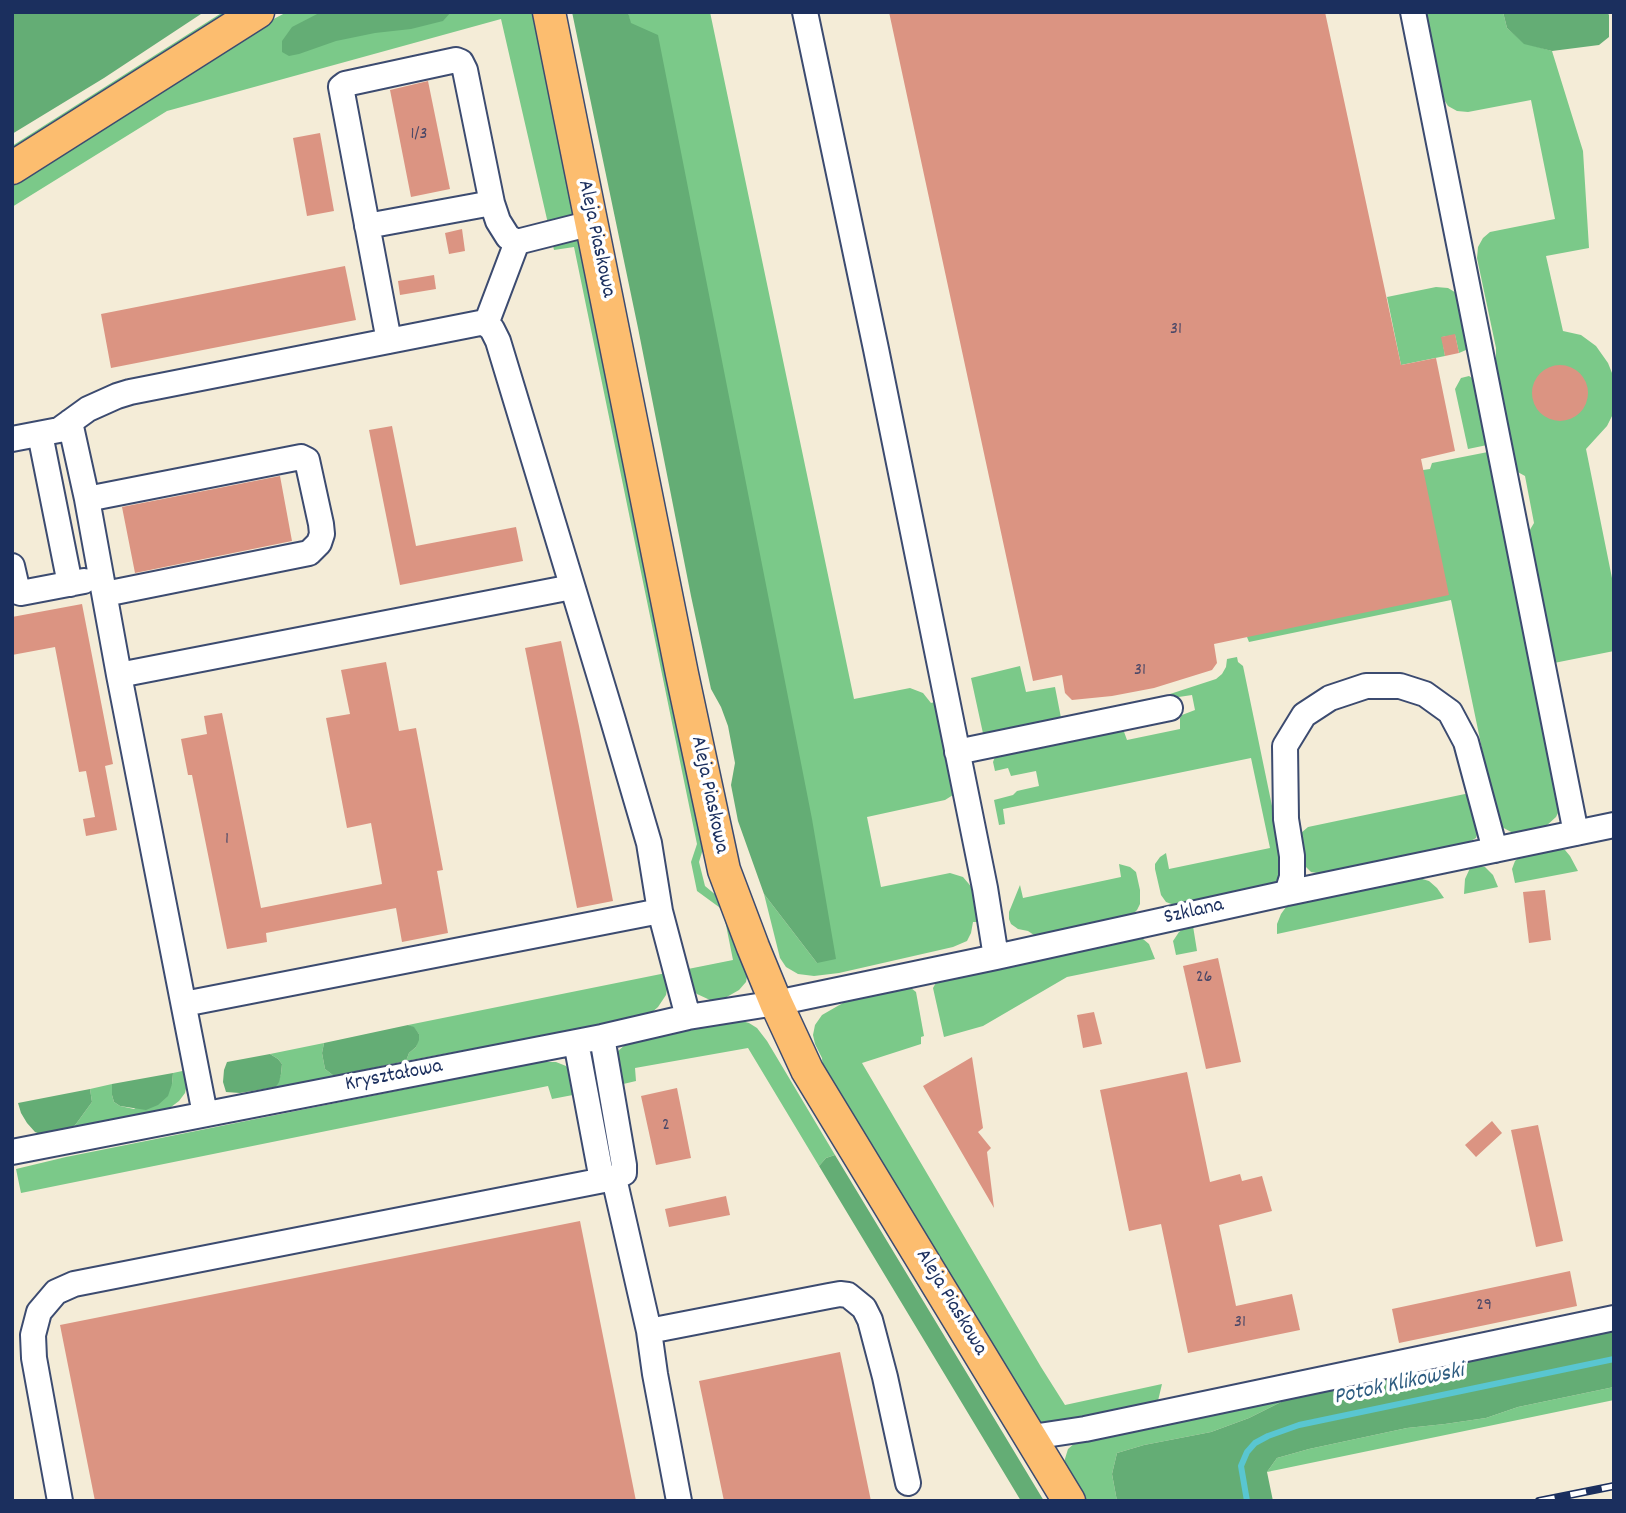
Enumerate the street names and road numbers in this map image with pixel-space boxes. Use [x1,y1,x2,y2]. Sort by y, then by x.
street label: Aleja Piaskowa [570,178,620,300]
street label: Aleja Piaskowa [683,734,733,856]
street label: Szklana [1162,894,1226,932]
street label: Kryształowa [343,1055,445,1099]
street label: Aleja Piaskowa [908,1245,992,1361]

